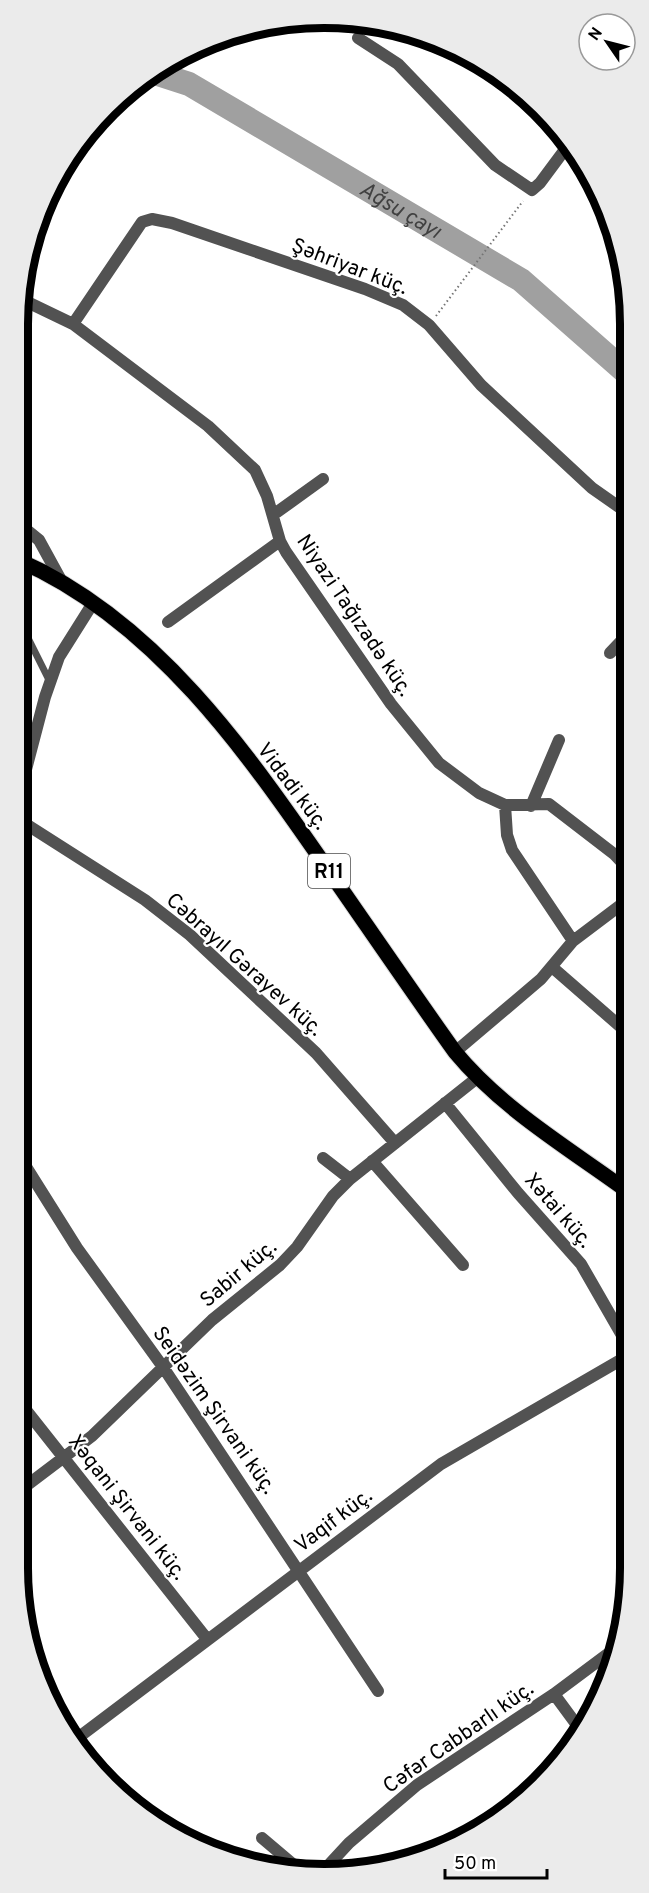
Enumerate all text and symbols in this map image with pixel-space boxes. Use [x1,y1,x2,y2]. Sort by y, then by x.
north arrow [577,12,637,72]
text: N [585,24,608,45]
water label: Ağsu çayı [354,177,446,246]
street label: Şəhriyar küç. [287,233,412,302]
street label: Niyazi Tağızadə küç. [290,530,418,702]
street label: Vidadi küç. [250,738,333,836]
road number: R11 [308,854,350,888]
street label: Cəbrayıl Gərayev küç. [160,887,328,1043]
street label: Xətai küç. [518,1168,598,1254]
street label: Sabir küç. [195,1234,283,1314]
street label: Seidəzim Şirvani küç. [146,1322,282,1500]
street label: Xəqani Şirvani küç. [62,1430,192,1586]
street label: Vaqif küç. [289,1483,378,1559]
street label: Cəfər Cabbarlı küç. [378,1676,540,1800]
scale bar [445,1842,547,1880]
text: 50 m [454,1853,496,1876]

